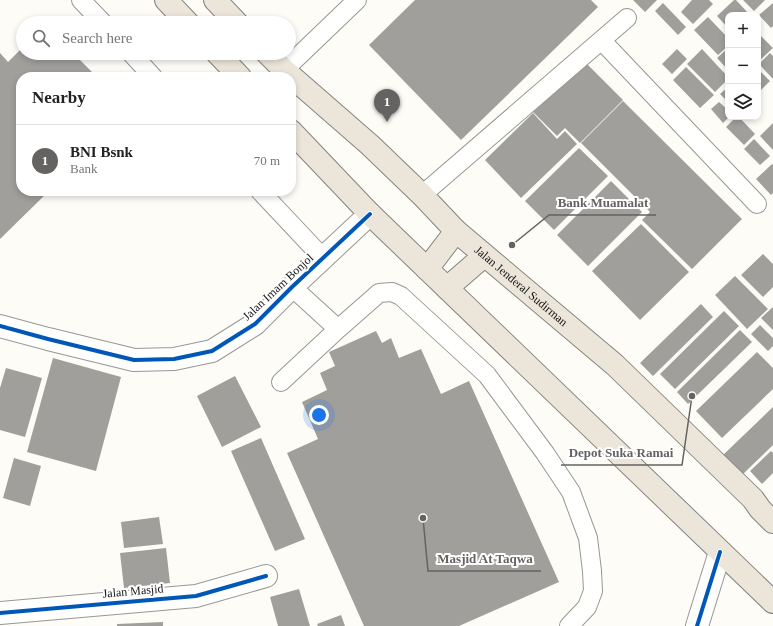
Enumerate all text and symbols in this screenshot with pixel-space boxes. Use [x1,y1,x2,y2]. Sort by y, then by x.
map controls [725,12,761,120]
button: + [725,12,761,48]
search box [16,16,296,60]
icon: search [30,27,52,49]
text: Search here [62,30,132,46]
button: − [725,48,761,84]
button: layers [725,84,761,120]
text: Nearby [32,88,86,107]
pin: 1 [374,89,400,122]
text: BNI Bsnk [70,144,133,160]
text: 1 [42,153,48,168]
text: 70 m [254,153,280,168]
text: Bank [70,161,97,176]
callout: Bank Muamalat [549,190,656,215]
text: Bank Muamalat [558,195,649,210]
street label: Jalan Jenderal Sudirman [472,243,571,329]
street label: Jalan Imam Bonjol [240,250,317,323]
your location [309,405,329,425]
callout: Depot Suka Ramai [561,440,682,465]
text: Depot Suka Ramai [569,445,674,460]
callout: Masjid At Taqwa [428,546,541,571]
text: Masjid At Taqwa [437,551,533,566]
street label: Jalan Masjid [102,581,164,601]

